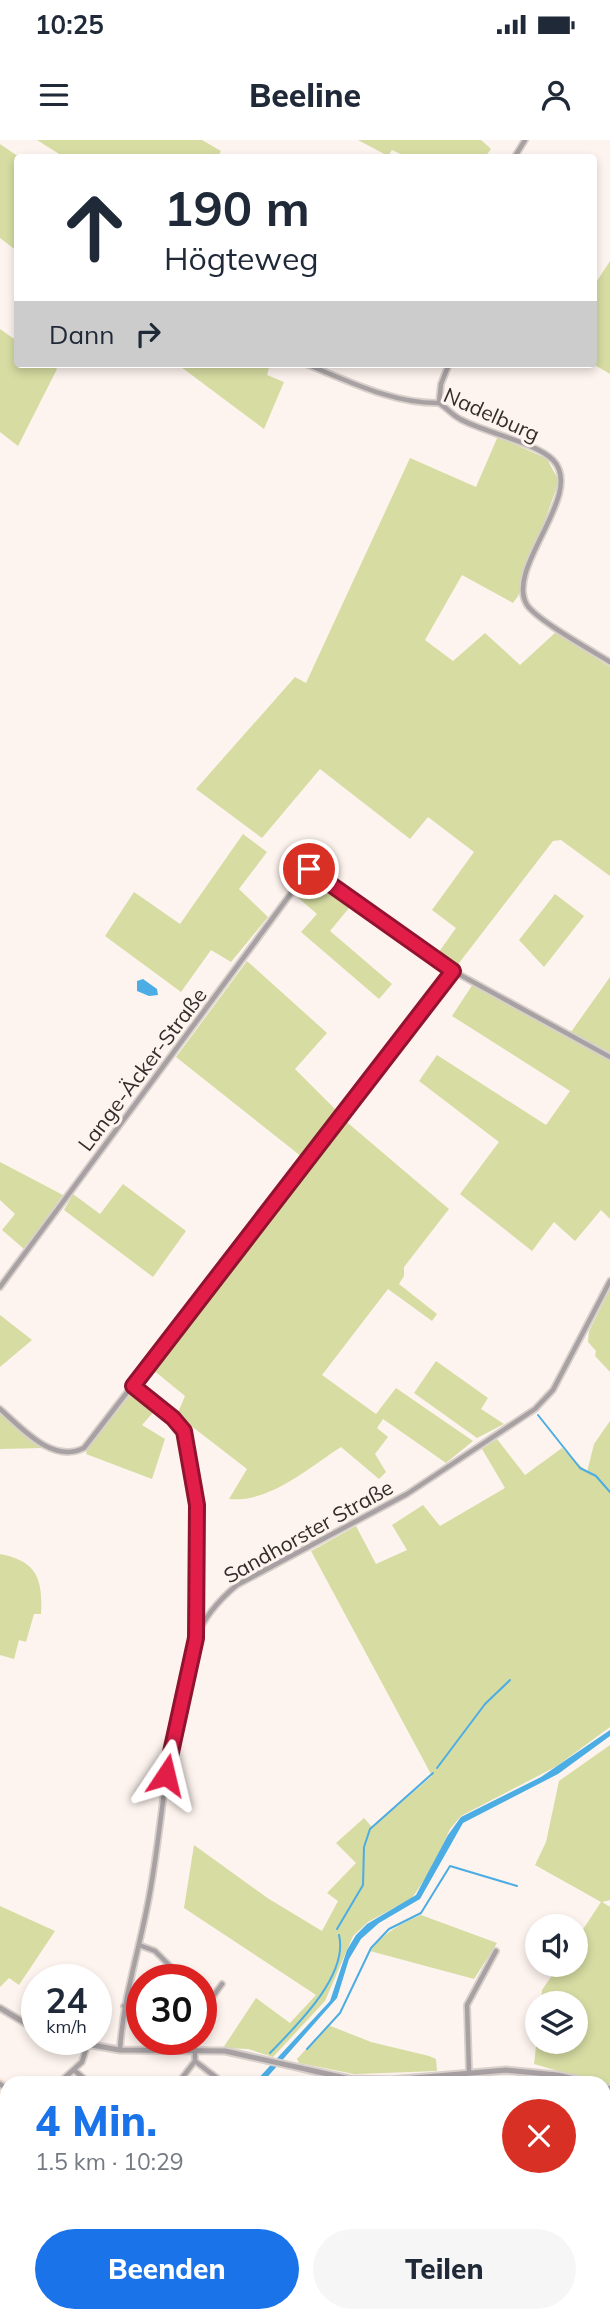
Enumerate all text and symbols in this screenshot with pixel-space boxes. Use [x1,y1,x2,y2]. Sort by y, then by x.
text: 10:25 [35,8,104,41]
text: Beeline [249,75,361,115]
icon: menu [35,76,73,114]
icon: person [537,76,575,114]
text: 190 m [164,177,310,238]
icon: ahead [49,182,140,273]
text: Högteweg [164,238,319,278]
icon: right [129,315,167,353]
text: Dann [49,318,115,351]
street label: Nadelburg [440,381,544,447]
pin [279,839,339,899]
icon: arrive [290,850,328,888]
street label: Lange-Äcker-Straße [72,982,212,1156]
street label: Sandhorster Straße [219,1474,397,1588]
position arrow [129,1738,203,1812]
map controls [525,1914,588,2054]
button: sound [525,1914,588,1977]
speed limit sign: 30 [126,1964,217,2055]
text: 24 [45,1978,88,2022]
button: layers [525,1991,588,2054]
text: km/h [46,2015,87,2038]
text: 4 Min. [35,2094,157,2147]
button: close [502,2099,576,2173]
text: 1.5 km · 10:29 [35,2147,184,2176]
button: Beenden [35,2229,299,2309]
button: Teilen [313,2229,576,2309]

